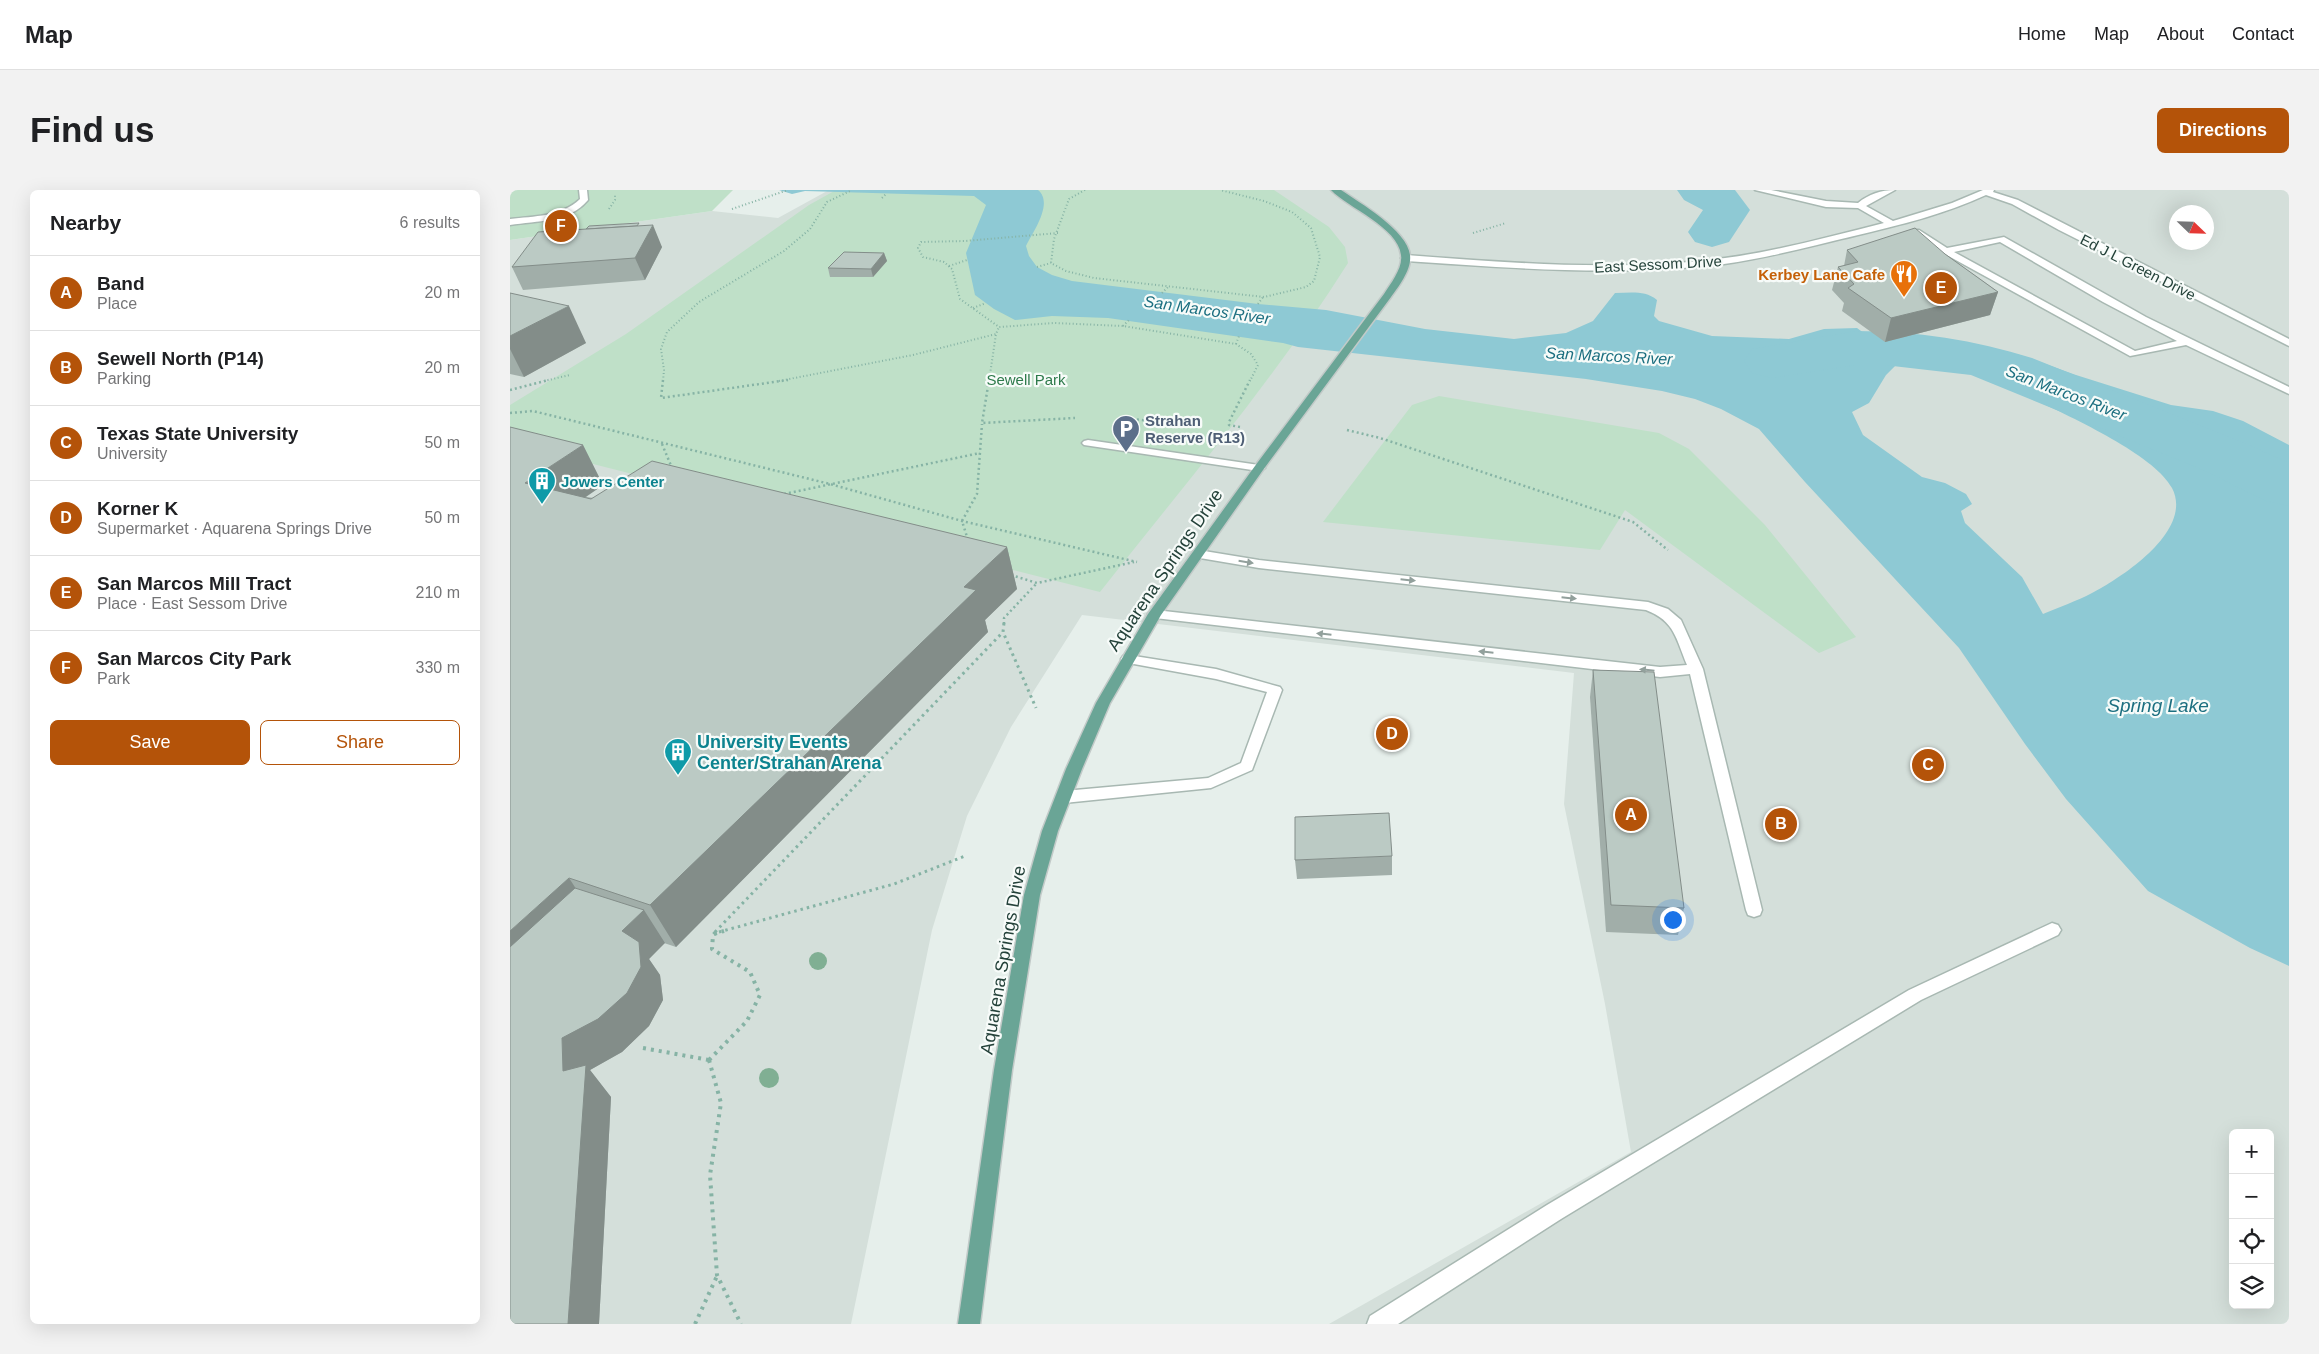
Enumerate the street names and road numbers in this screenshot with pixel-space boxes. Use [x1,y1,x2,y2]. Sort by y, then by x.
street label: Ed J L Green Drive [2078,231,2198,303]
street label: East Sessom Drive [1594,252,1722,276]
street label: Aquarena Springs Drive [1103,485,1227,655]
street label: Aquarena Springs Drive [977,864,1029,1056]

